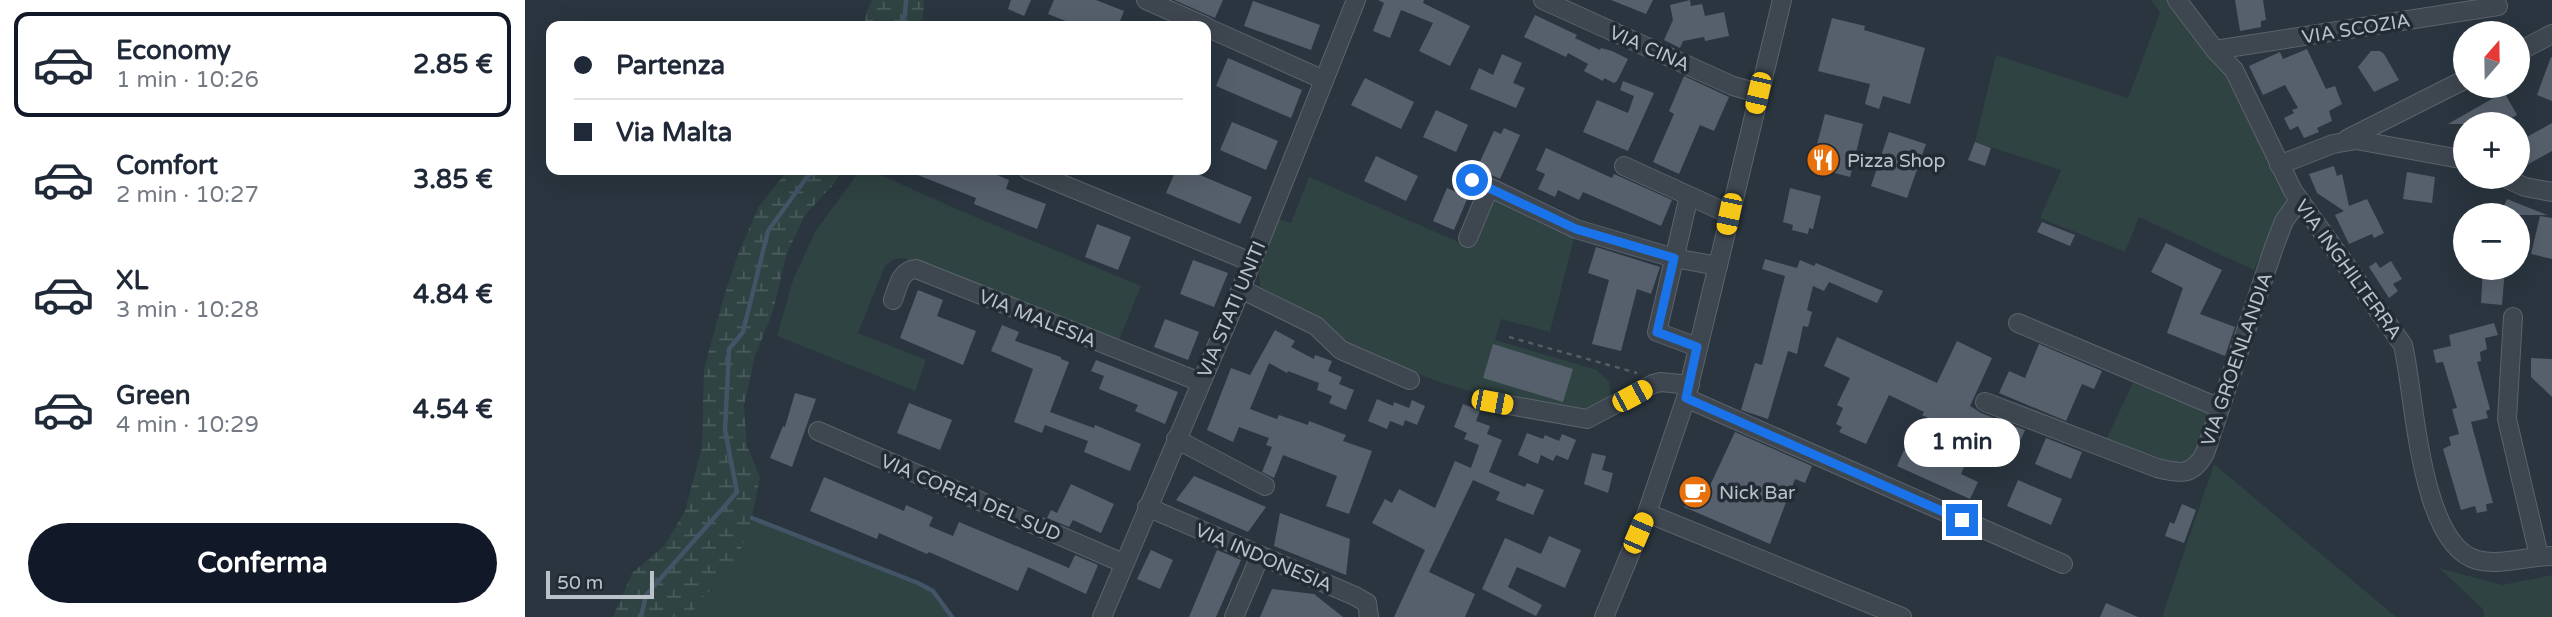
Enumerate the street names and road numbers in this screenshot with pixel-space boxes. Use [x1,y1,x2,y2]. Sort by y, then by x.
street label: VIA SCOZIA [2300,10,2412,48]
street label: VIA CINA [1606,21,1693,76]
street label: VIA INGHILTERRA [2290,196,2406,344]
street label: VIA STATI UNITI [1193,238,1271,381]
street label: VIA GROENLANDIA [2197,270,2277,449]
street label: VIA MALESIA [976,285,1100,352]
street label: VIA COREA DEL SUD [877,450,1064,546]
street label: VIA INDONESIA [1192,519,1335,597]

